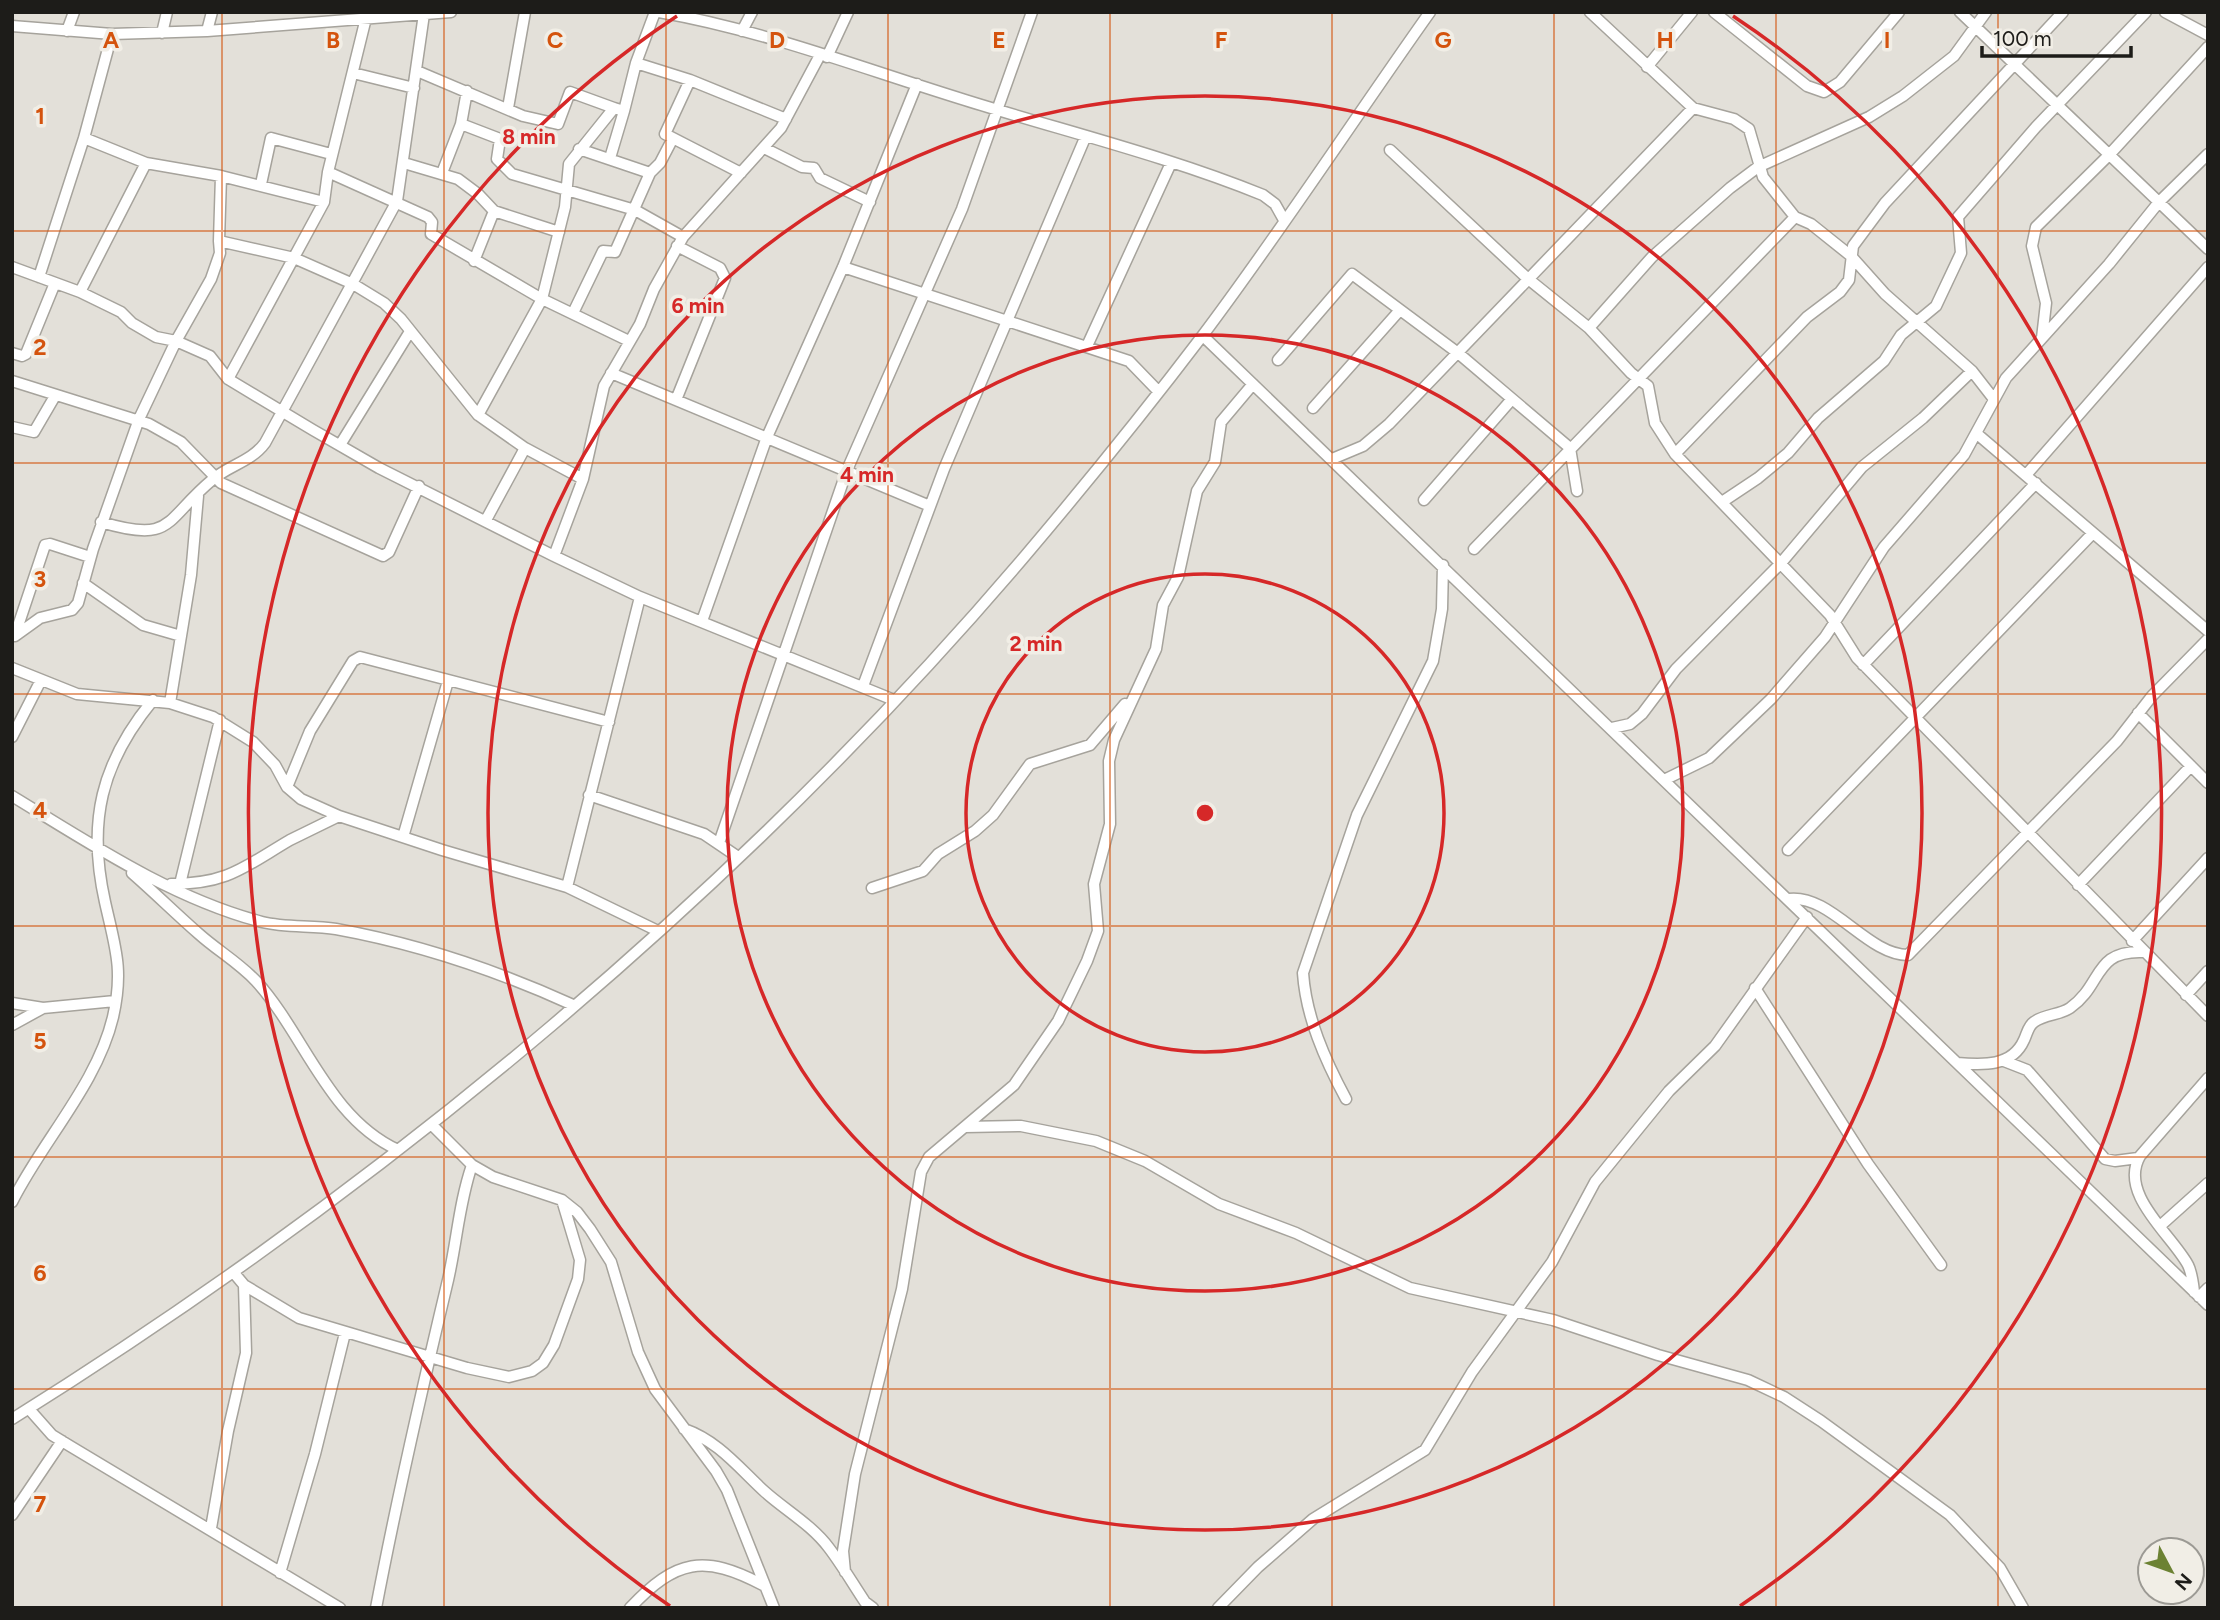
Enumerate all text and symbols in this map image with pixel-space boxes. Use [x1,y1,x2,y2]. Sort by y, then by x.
scale bar [1982,14,2131,58]
text: A [103,26,120,54]
text: B [326,26,340,54]
text: C [547,26,564,54]
text: D [769,26,785,54]
text: E [992,26,1006,54]
text: F [1215,26,1228,54]
text: G [1434,26,1452,54]
text: H [1656,26,1674,54]
text: I [1884,26,1890,54]
text: 100 m [1993,26,2052,51]
text: 1 [35,102,45,130]
text: 8 min [502,124,556,149]
text: 6 min [672,293,724,318]
text: 2 [33,333,47,361]
text: 4 min [840,462,894,487]
text: 3 [34,565,46,593]
text: 2 min [1010,631,1062,656]
text: 4 [33,796,47,824]
centre of rings [1193,801,1217,825]
text: 5 [33,1027,47,1055]
text: 6 [33,1259,47,1287]
text: 7 [34,1490,47,1518]
north arrow [2136,1536,2206,1606]
text: N [2170,1569,2197,1595]

